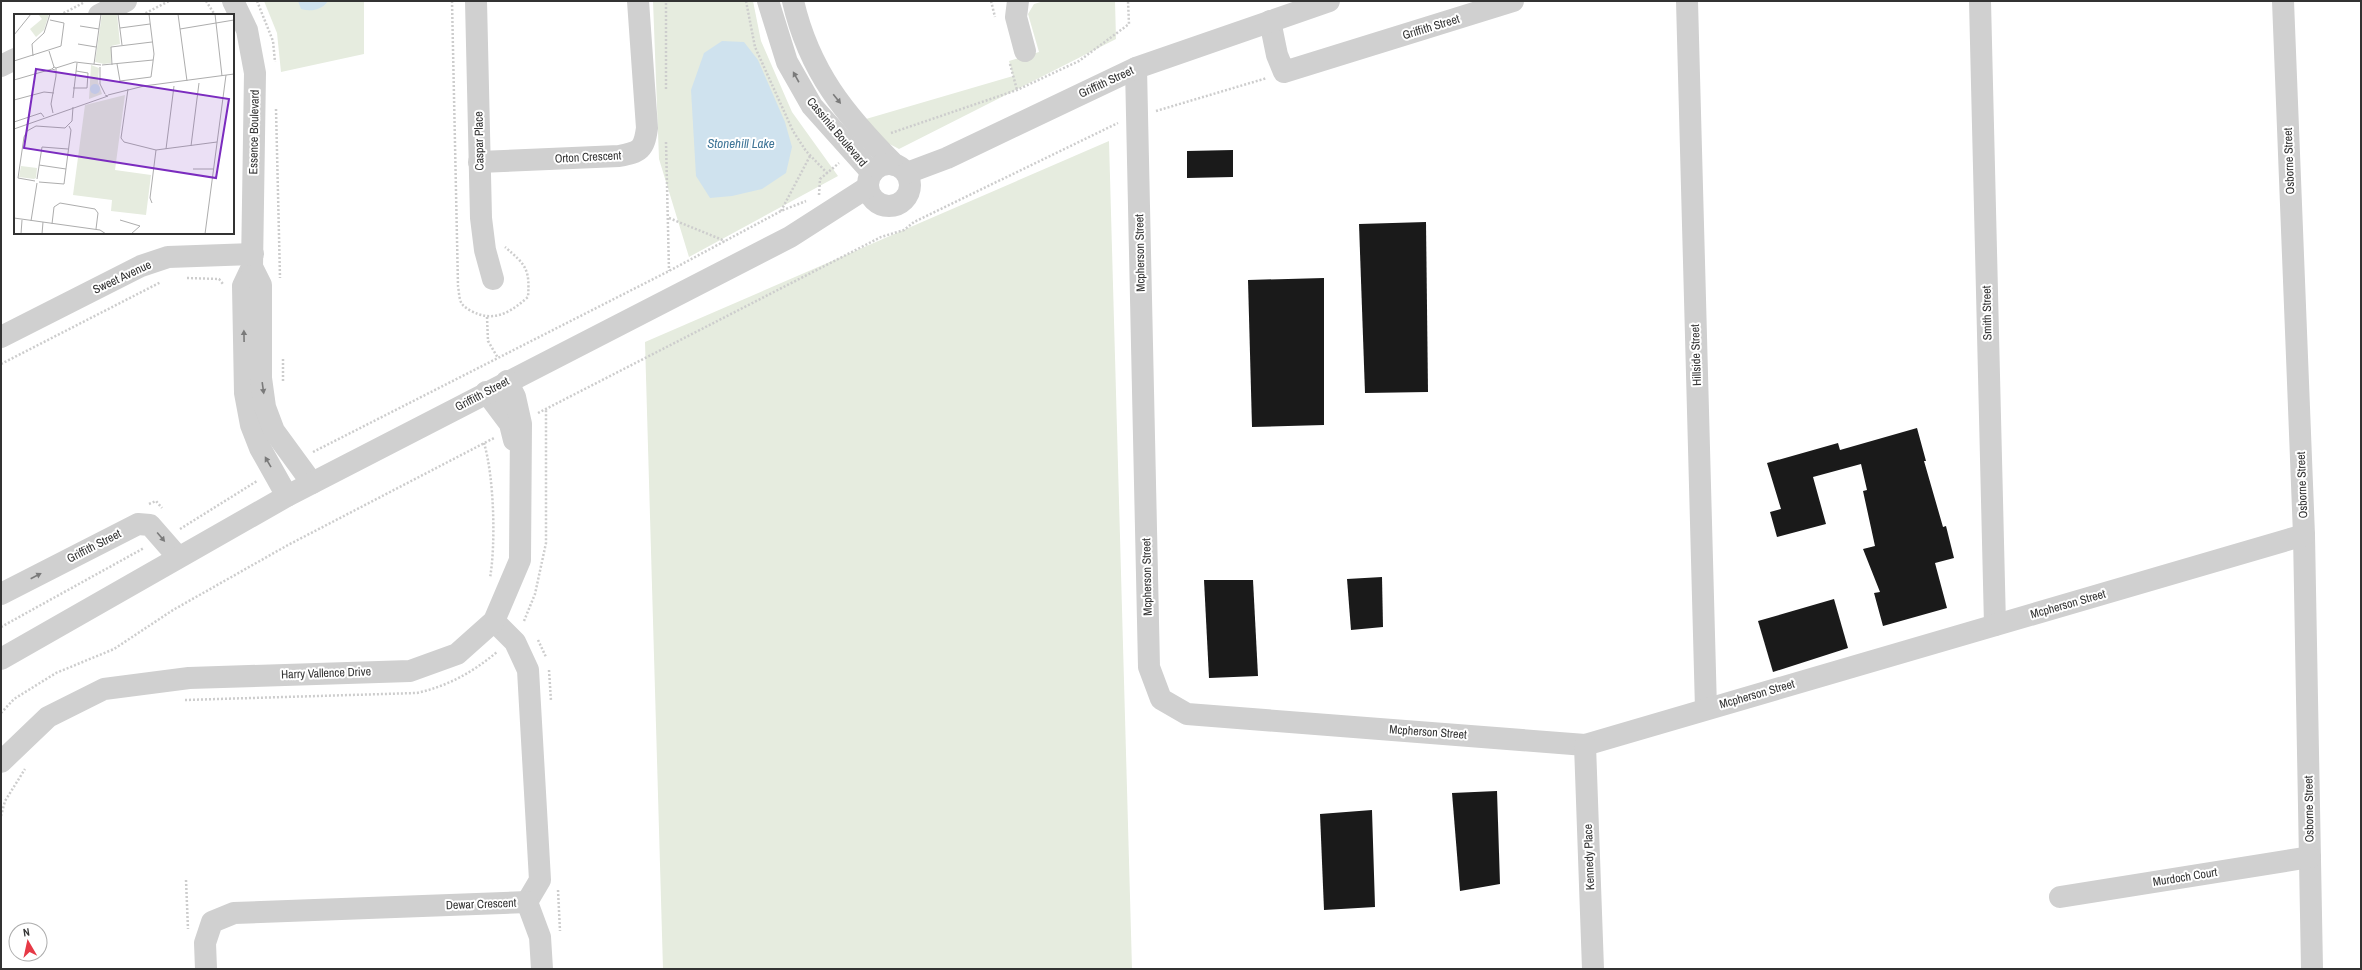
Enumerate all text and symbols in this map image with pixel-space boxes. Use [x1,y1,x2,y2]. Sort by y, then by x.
street label: Griffith Street [1400,11,1462,43]
inset map [14,14,234,234]
street label: Griffith Street [1076,62,1136,102]
one-way arrow [792,71,799,83]
street label: Essence Boulevard [245,89,263,175]
street label: Cassinia Boulevard [803,94,871,170]
one-way arrow [833,94,842,105]
street label: Caspar Place [470,111,488,171]
street label: Osborne Street [2280,127,2298,195]
water label: Stonehill Lake [707,135,775,152]
street label: Orton Crescent [554,147,622,167]
street label: Mcpherson Street [1131,214,1149,292]
street label: Sweet Avenue [90,256,154,298]
street label: Smith Street [1979,285,1995,340]
street label: Hillside Street [1687,324,1705,386]
one-way arrow [241,329,247,342]
street label: Griffith Street [452,373,512,415]
one-way arrow [260,382,266,394]
street label: Osborne Street [2293,451,2311,519]
one-way arrow [265,456,272,468]
street label: Griffith Street [64,525,124,567]
one-way arrow [157,532,166,543]
street label: Mcpherson Street [1138,538,1156,616]
one-way arrow [30,573,41,579]
street label: Mcpherson Street [2028,586,2108,622]
street label: Harry Vallence Drive [281,663,371,683]
street label: Mcpherson Street [1717,676,1797,712]
street label: Mcpherson Street [1389,721,1468,743]
street label: Osborne Street [2300,775,2318,843]
street label: Kennedy Place [1580,824,1598,890]
street label: Murdoch Court [2152,864,2219,890]
street label: Dewar Crescent [445,895,517,913]
north arrow [8,922,48,962]
text: N [22,925,31,940]

